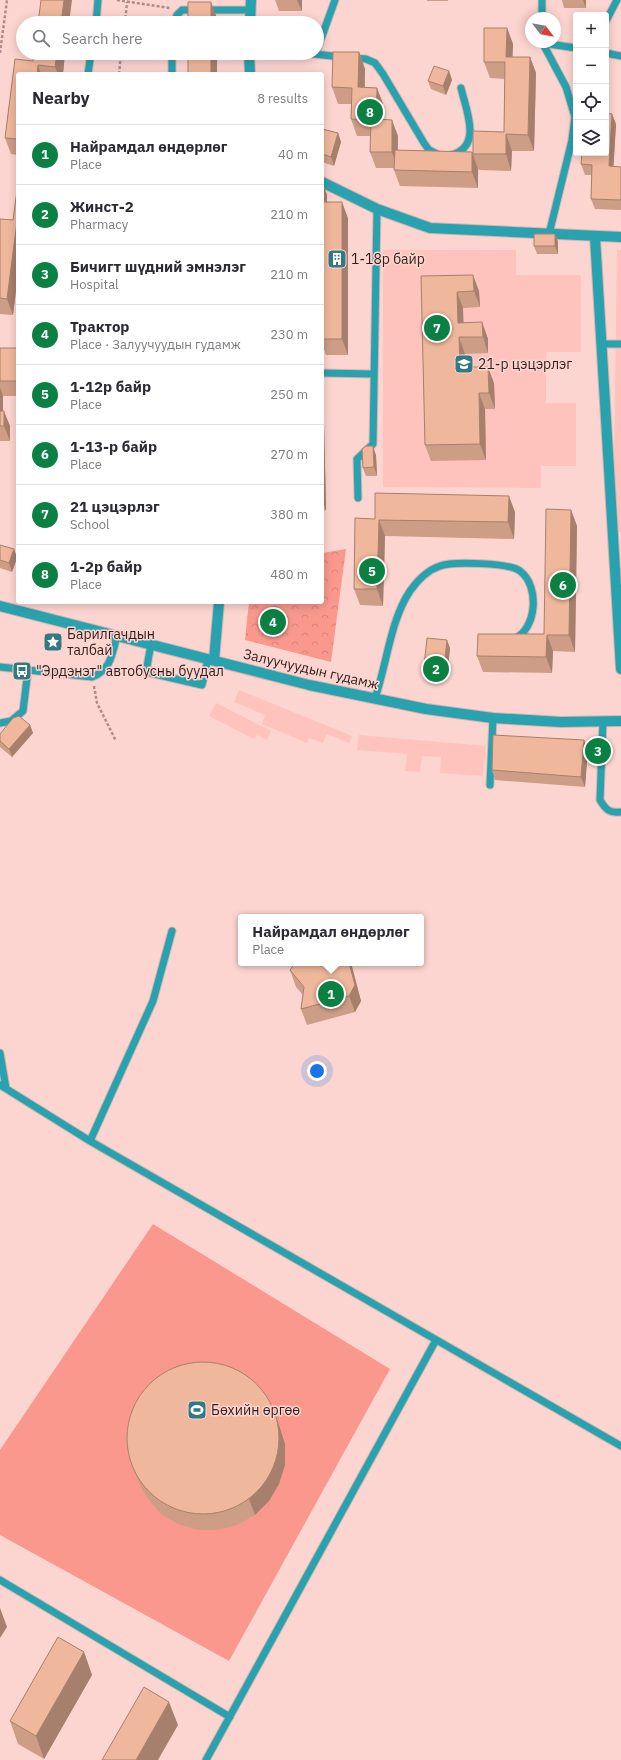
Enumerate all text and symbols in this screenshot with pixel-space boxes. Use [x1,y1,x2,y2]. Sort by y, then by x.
north arrow [525,12,561,48]
map controls [573,12,609,156]
button: + [573,12,609,48]
search box [16,16,324,60]
icon: search [30,27,52,49]
text: Search here [62,29,142,48]
button: − [573,48,609,84]
button: locate [573,84,609,120]
text: Nearby [32,87,90,109]
text: 8 results [257,90,308,107]
pin: 8 [357,97,383,127]
button: layers [573,120,609,156]
text: Найрамдал өндөрлөг [70,137,227,156]
text: 1 [41,146,49,163]
text: 40 m [278,146,308,163]
text: Place [70,156,102,173]
text: Жинст-2 [70,197,134,216]
text: 2 [41,206,49,223]
text: 210 m [270,206,308,223]
text: Pharmacy [70,216,128,233]
building icon: 1-18р байр [326,248,348,270]
place label: 1-18р байр [351,250,425,268]
text: Бичигт шүдний эмнэлэг [70,257,246,276]
text: 3 [41,266,49,283]
text: 210 m [270,266,308,283]
text: Hospital [70,276,119,293]
pin: 7 [424,313,450,343]
text: Трактор [70,317,130,336]
text: 4 [41,326,49,343]
text: 230 m [270,326,308,343]
text: Place · Залуучуудын гудамж [70,336,241,353]
school or university icon: 21-р цэцэрлэг [453,353,475,375]
place label: 21-р цэцэрлэг [478,355,572,373]
text: 1-12р байр [70,377,151,396]
text: 5 [41,386,49,403]
text: 250 m [270,386,308,403]
text: Place [70,396,102,413]
text: 1-13-р байр [70,437,157,456]
text: 6 [41,446,49,463]
text: 270 m [270,446,308,463]
text: Place [70,456,102,473]
text: 21 цэцэрлэг [70,497,160,516]
text: 7 [41,506,49,523]
text: 380 m [270,506,308,523]
text: School [70,516,110,533]
pin: 5 [359,556,385,586]
text: 1-2р байр [70,557,142,576]
text: 8 [41,566,49,583]
text: 480 m [270,566,308,583]
pin: 6 [550,570,576,600]
text: Place [70,576,102,593]
pin: 4 [260,607,286,637]
place label: Барилгачдын талбай [67,625,155,659]
place icon: Барилгачдын талбай [42,631,64,653]
street label: Залуучуудын гудамж [242,645,381,693]
pin: 2 [423,654,449,684]
bus stop icon: "Эрдэнэт" автобусны буудал [11,660,33,682]
place label: "Эрдэнэт" автобусны буудал [36,662,224,680]
pin: 3 [585,736,611,766]
popup [238,914,424,966]
text: Найрамдал өндөрлөг [252,922,410,941]
text: Place [252,941,284,958]
pin: 1 [318,979,344,1009]
your location [307,1061,327,1081]
sports icon: Бөхийн өргөө [186,1399,208,1421]
place label: Бөхийн өргөө [211,1401,300,1419]

